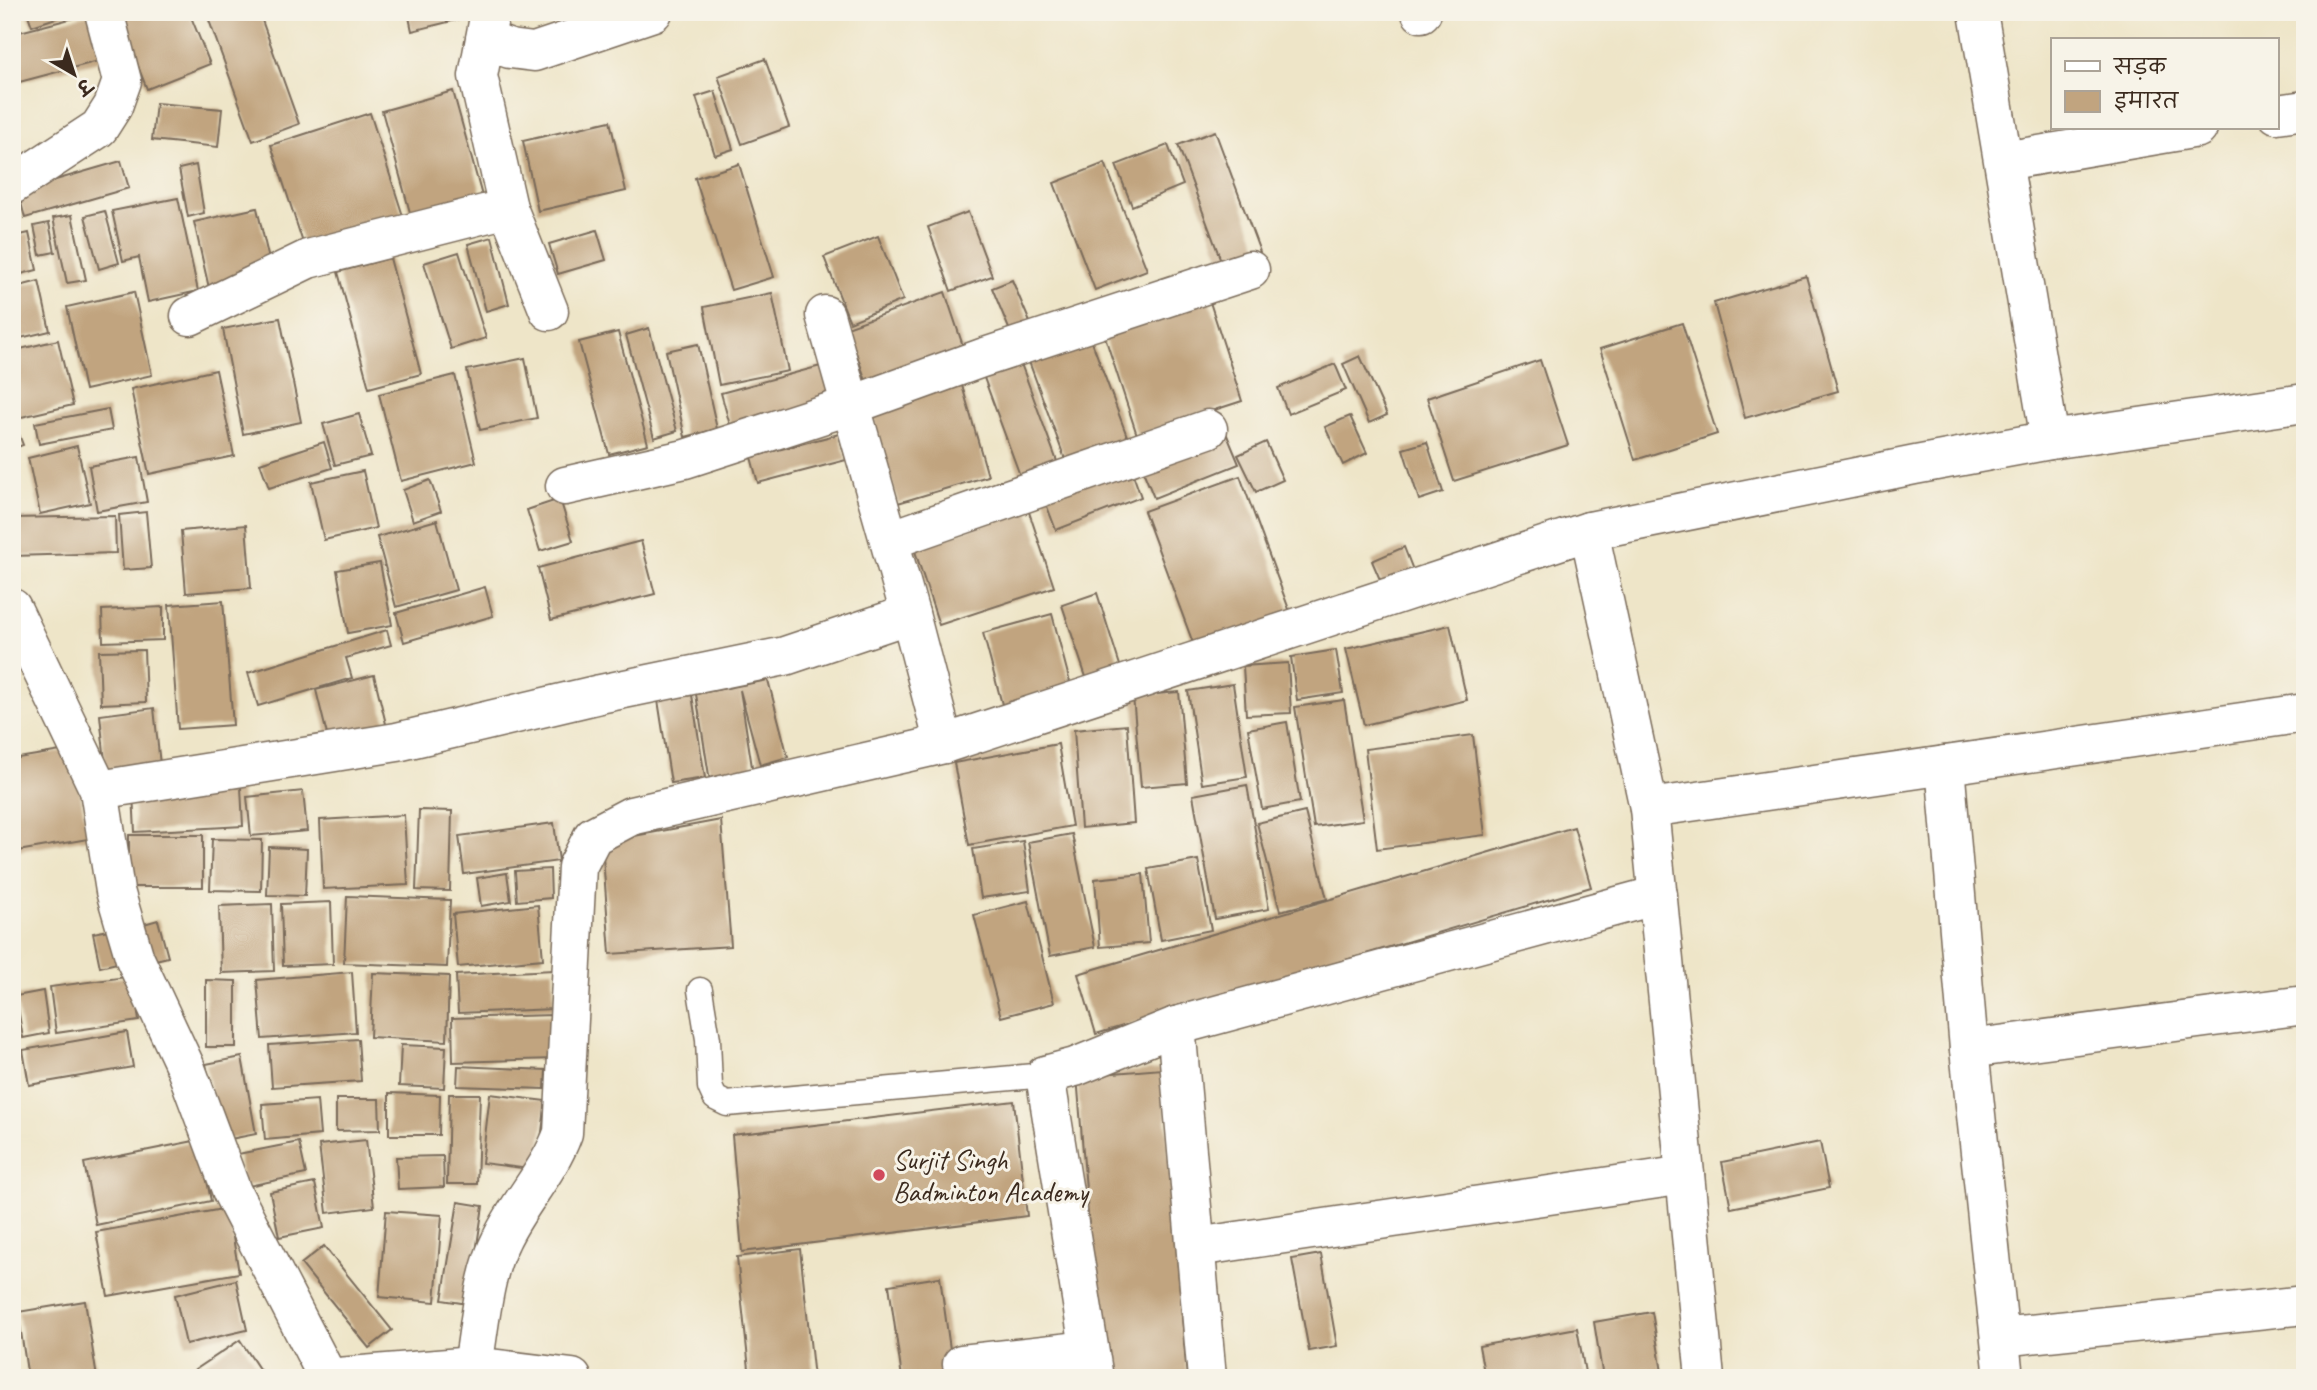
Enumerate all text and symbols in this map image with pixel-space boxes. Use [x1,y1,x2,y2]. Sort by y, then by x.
north arrow [38,38,108,108]
legend [2051,38,2278,130]
text: सड़क [2113,54,2167,80]
text: उ [70,72,98,101]
text: इमारत [2114,88,2180,114]
place label: Surjit Singh Badminton Academy [893,1142,1090,1209]
marker: Surjit Singh Badminton Academy [871,1167,887,1183]

